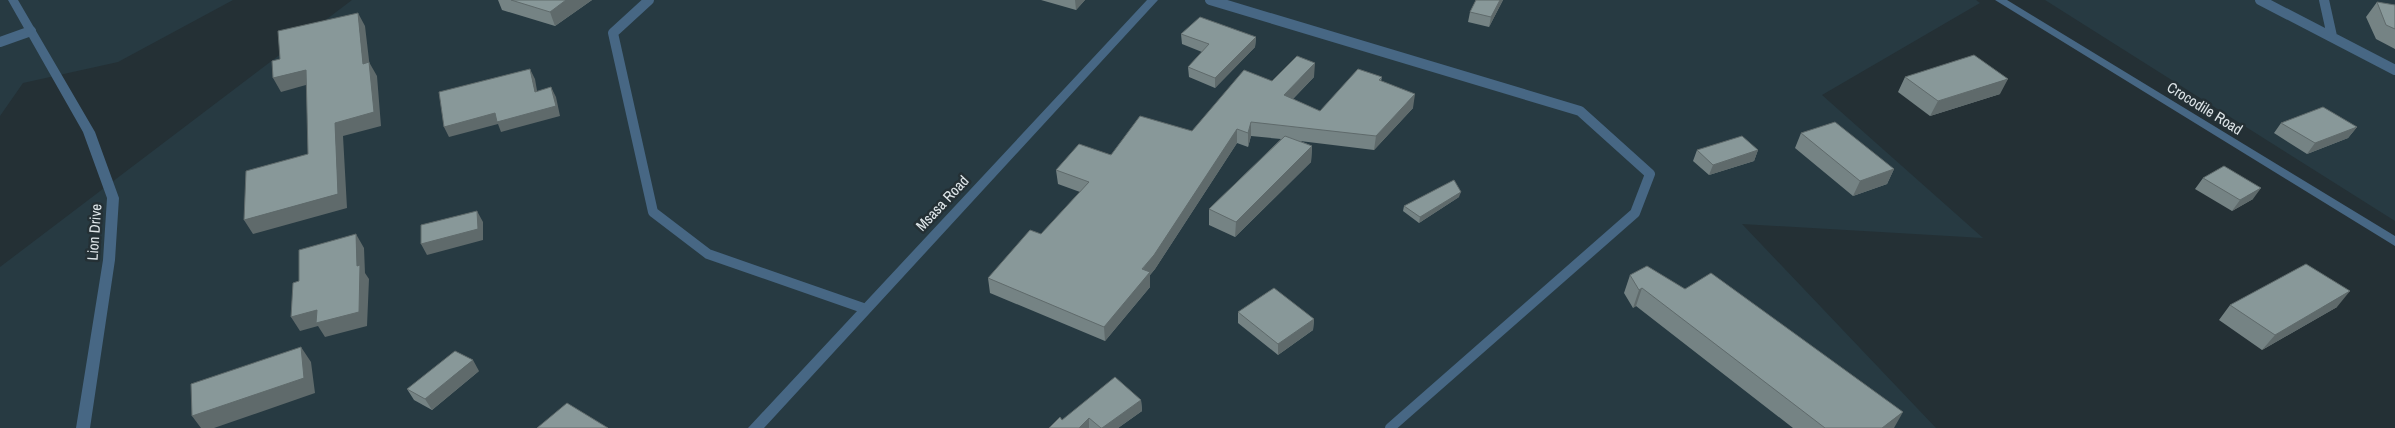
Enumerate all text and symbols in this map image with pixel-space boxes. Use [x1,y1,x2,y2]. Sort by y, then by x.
street label: Crocodile Road [2163,76,2247,140]
street label: Msasa Road [911,171,973,235]
street label: Lion Drive [82,203,106,261]

